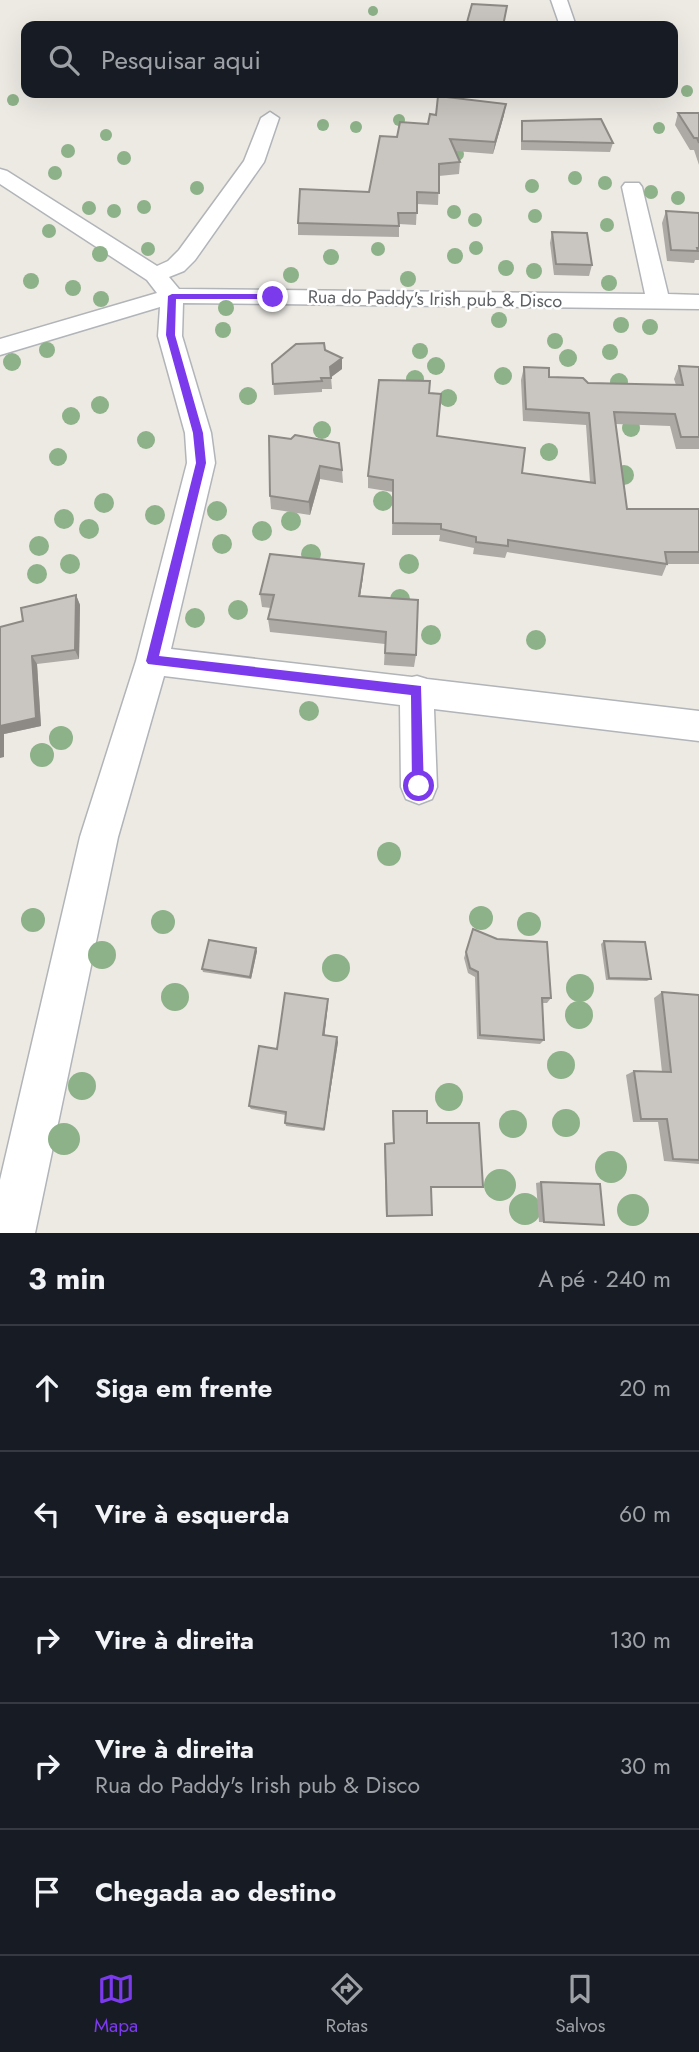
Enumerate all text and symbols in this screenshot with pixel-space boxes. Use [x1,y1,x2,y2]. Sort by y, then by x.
search box [21,21,678,98]
icon: search [45,41,83,79]
text: Pesquisar aqui [101,41,261,79]
route end [257,281,288,312]
street label: Rua do Paddy's Irish pub & Disco [308,284,563,314]
route start [403,770,434,801]
text: 3 min [28,1257,106,1300]
text: A pé · 240 m [538,1262,671,1296]
icon: ahead [28,1369,66,1407]
text: Siga em frente [95,1369,272,1407]
text: 20 m [619,1371,671,1405]
icon: left [28,1495,66,1533]
text: Vire à esquerda [95,1495,290,1533]
text: 60 m [619,1497,671,1531]
icon: right [28,1621,66,1659]
text: Vire à direita [95,1621,254,1659]
text: 130 m [609,1623,671,1657]
text: Vire à direita [95,1730,254,1768]
icon: right [28,1747,66,1785]
text: 30 m [620,1749,671,1783]
text: Rua do Paddy's Irish pub & Disco [95,1768,420,1802]
icon: arrive [28,1873,66,1911]
text: Chegada ao destino [95,1873,336,1911]
tab: Mapa [94,1970,138,2039]
tab: Rotas [326,1970,368,2039]
tab: Salvos [555,1970,605,2039]

